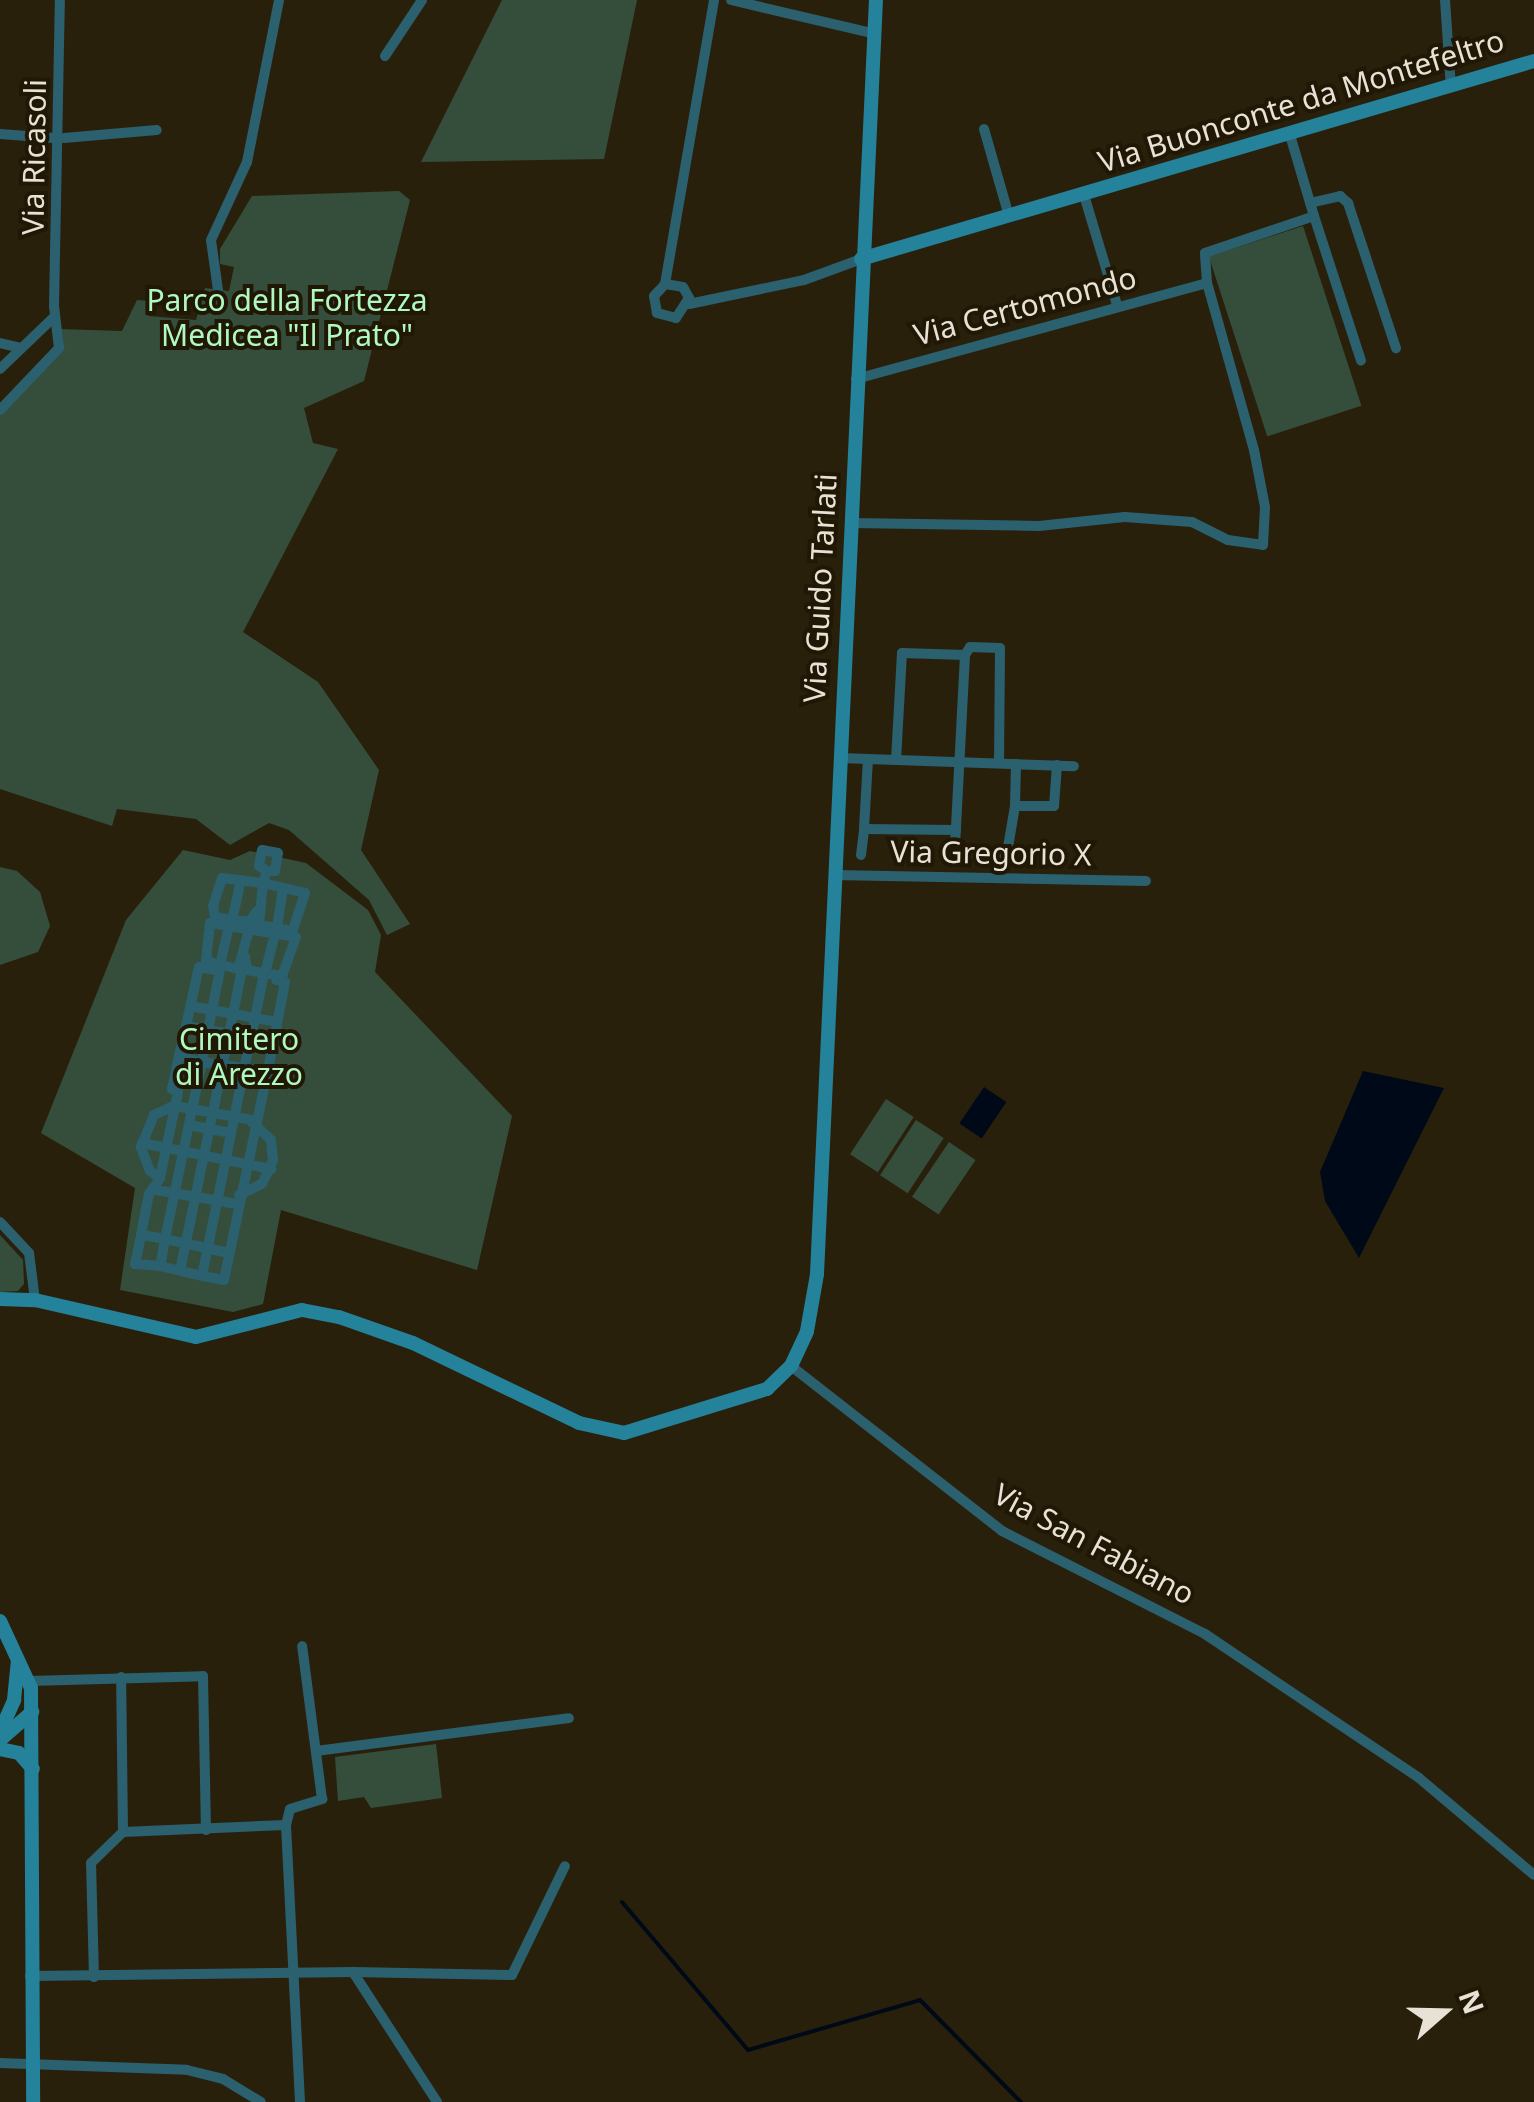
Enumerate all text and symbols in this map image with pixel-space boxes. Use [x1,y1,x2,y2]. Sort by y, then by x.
street label: Via Buonconte da Montefeltro [1094,22,1508,180]
street label: Via Ricasoli [15,79,53,235]
street label: Via Certomondo [910,259,1140,353]
park label: Parco della Fortezza Medicea "Il Prato" [146,282,428,352]
street label: Via Guido Tarlati [796,472,844,704]
street label: Via Gregorio X [890,833,1092,873]
park label: Cimitero di Arezzo [175,1021,303,1092]
street label: Via San Fabiano [987,1476,1201,1612]
north arrow [1394,1962,1494,2062]
text: N [1450,1985,1494,2019]

